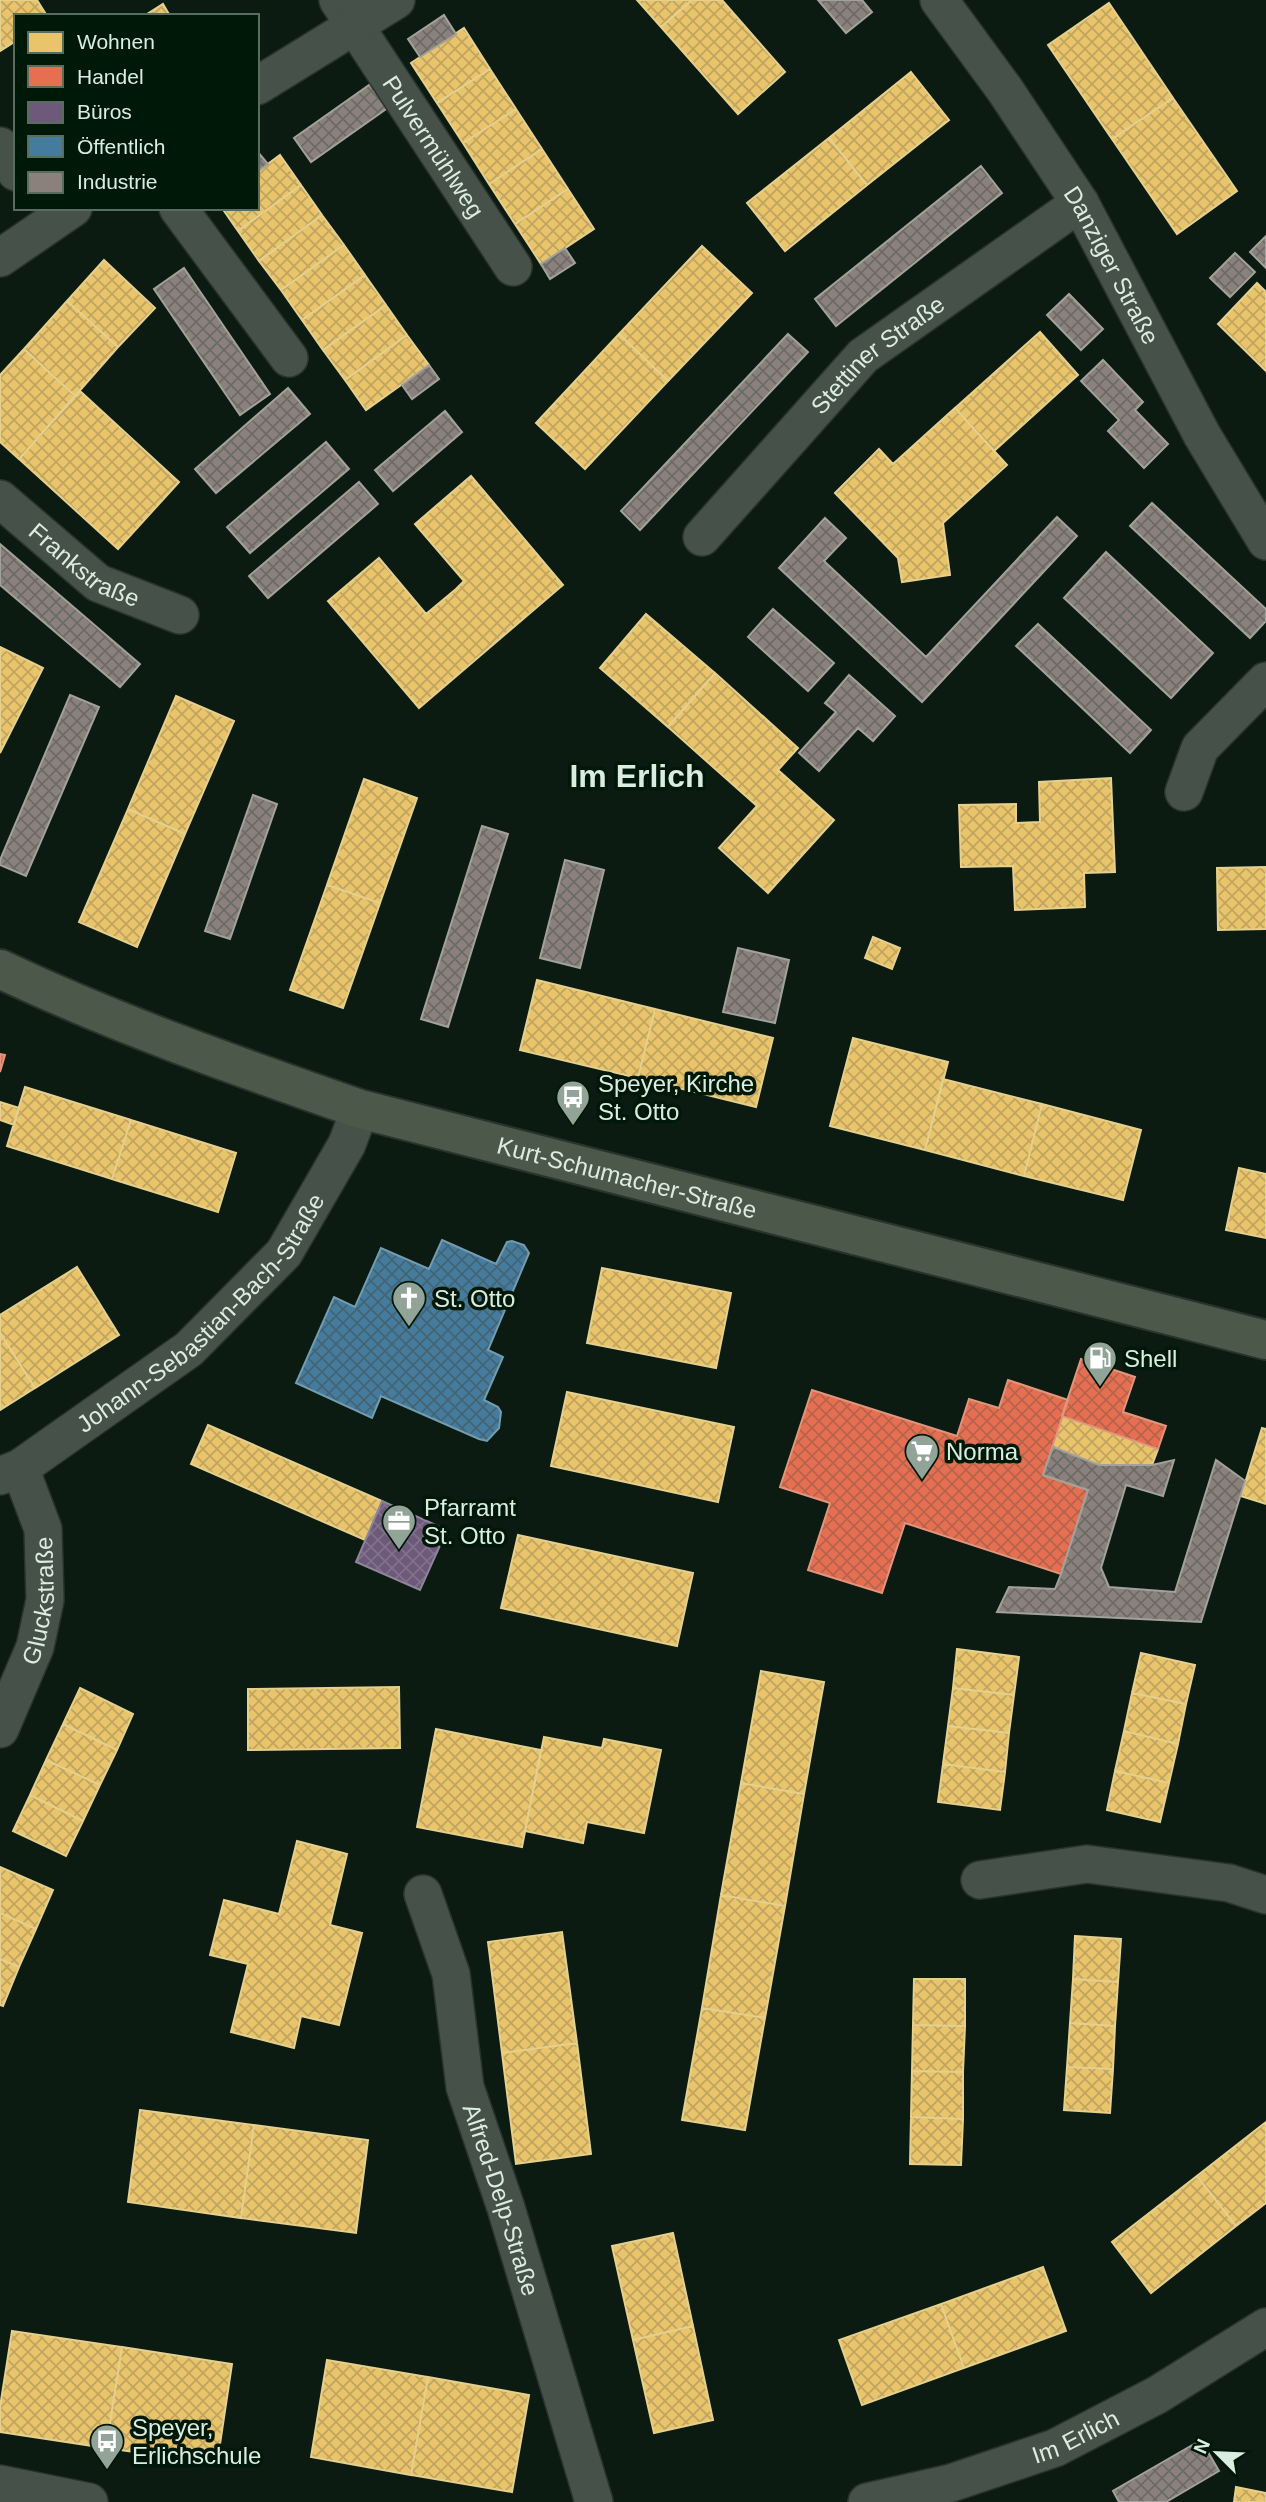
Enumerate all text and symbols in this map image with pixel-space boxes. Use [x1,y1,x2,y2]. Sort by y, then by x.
legend [14,14,259,210]
text: Wohnen [77,30,155,53]
text: Handel [77,65,144,88]
street label: Pulvermühlweg [378,70,490,222]
text: Büros [77,100,132,123]
text: Öffentlich [77,135,165,158]
text: Industrie [77,170,158,193]
street label: Danziger Straße [1059,181,1165,348]
street label: Stettiner Straße [805,290,949,419]
street label: Frankstraße [24,517,144,611]
district label: Im Erlich [569,758,705,794]
place label: Speyer, Kirche St. Otto [598,1070,754,1125]
bus stop icon: Speyer, Kirche St. Otto [554,1078,592,1127]
street label: Kurt-Schumacher-Straße [494,1131,760,1223]
street label: Johann-Sebastian-Bach-Straße [71,1188,329,1437]
church icon: St. Otto [390,1279,428,1328]
place label: St. Otto [434,1285,515,1312]
fuel station icon: Shell [1081,1339,1119,1388]
place label: Shell [1124,1345,1177,1372]
supermarket icon: Norma [903,1432,941,1481]
place label: Norma [946,1438,1019,1465]
place label: Pfarramt St. Otto [424,1494,516,1549]
office icon: Pfarramt St. Otto [380,1502,418,1551]
street label: Gluckstraße [16,1536,59,1669]
street label: Alfred-Delp-Straße [458,2100,545,2299]
street label: Im Erlich [1028,2404,1123,2468]
place label: Speyer, Erlichschule [132,2414,261,2469]
north arrow [1182,2418,1252,2488]
bus stop icon: Speyer, Erlichschule [88,2422,126,2471]
text: N [1190,2436,1214,2457]

